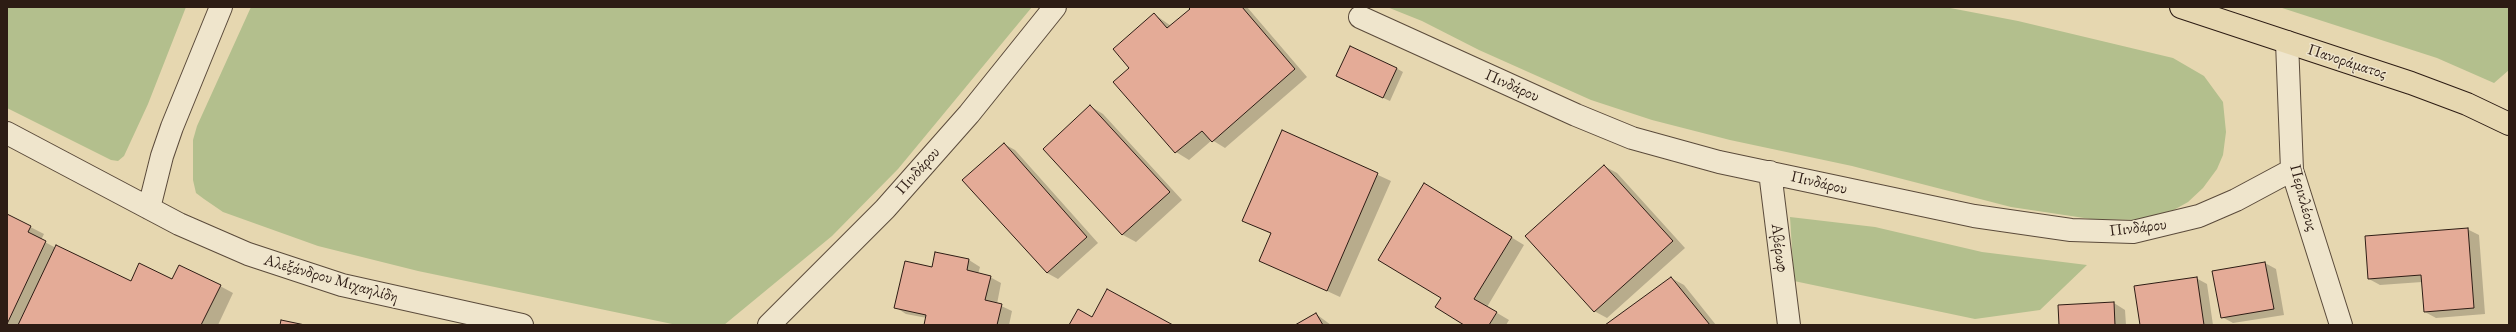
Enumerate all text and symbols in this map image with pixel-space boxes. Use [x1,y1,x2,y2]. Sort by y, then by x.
street label: Πανοράματος [2305,40,2389,84]
street label: Πινδάρου [1482,66,1542,106]
street label: Πινδάρου [892,143,944,199]
street label: Περικλέους [2285,162,2321,234]
street label: Πινδάρου [1789,167,1849,199]
street label: Πινδάρου [2108,215,2168,241]
street label: Αβέρωφ [1766,223,1792,273]
street label: Aλεξάνδρου Mιχαηλίδη [262,251,400,307]

